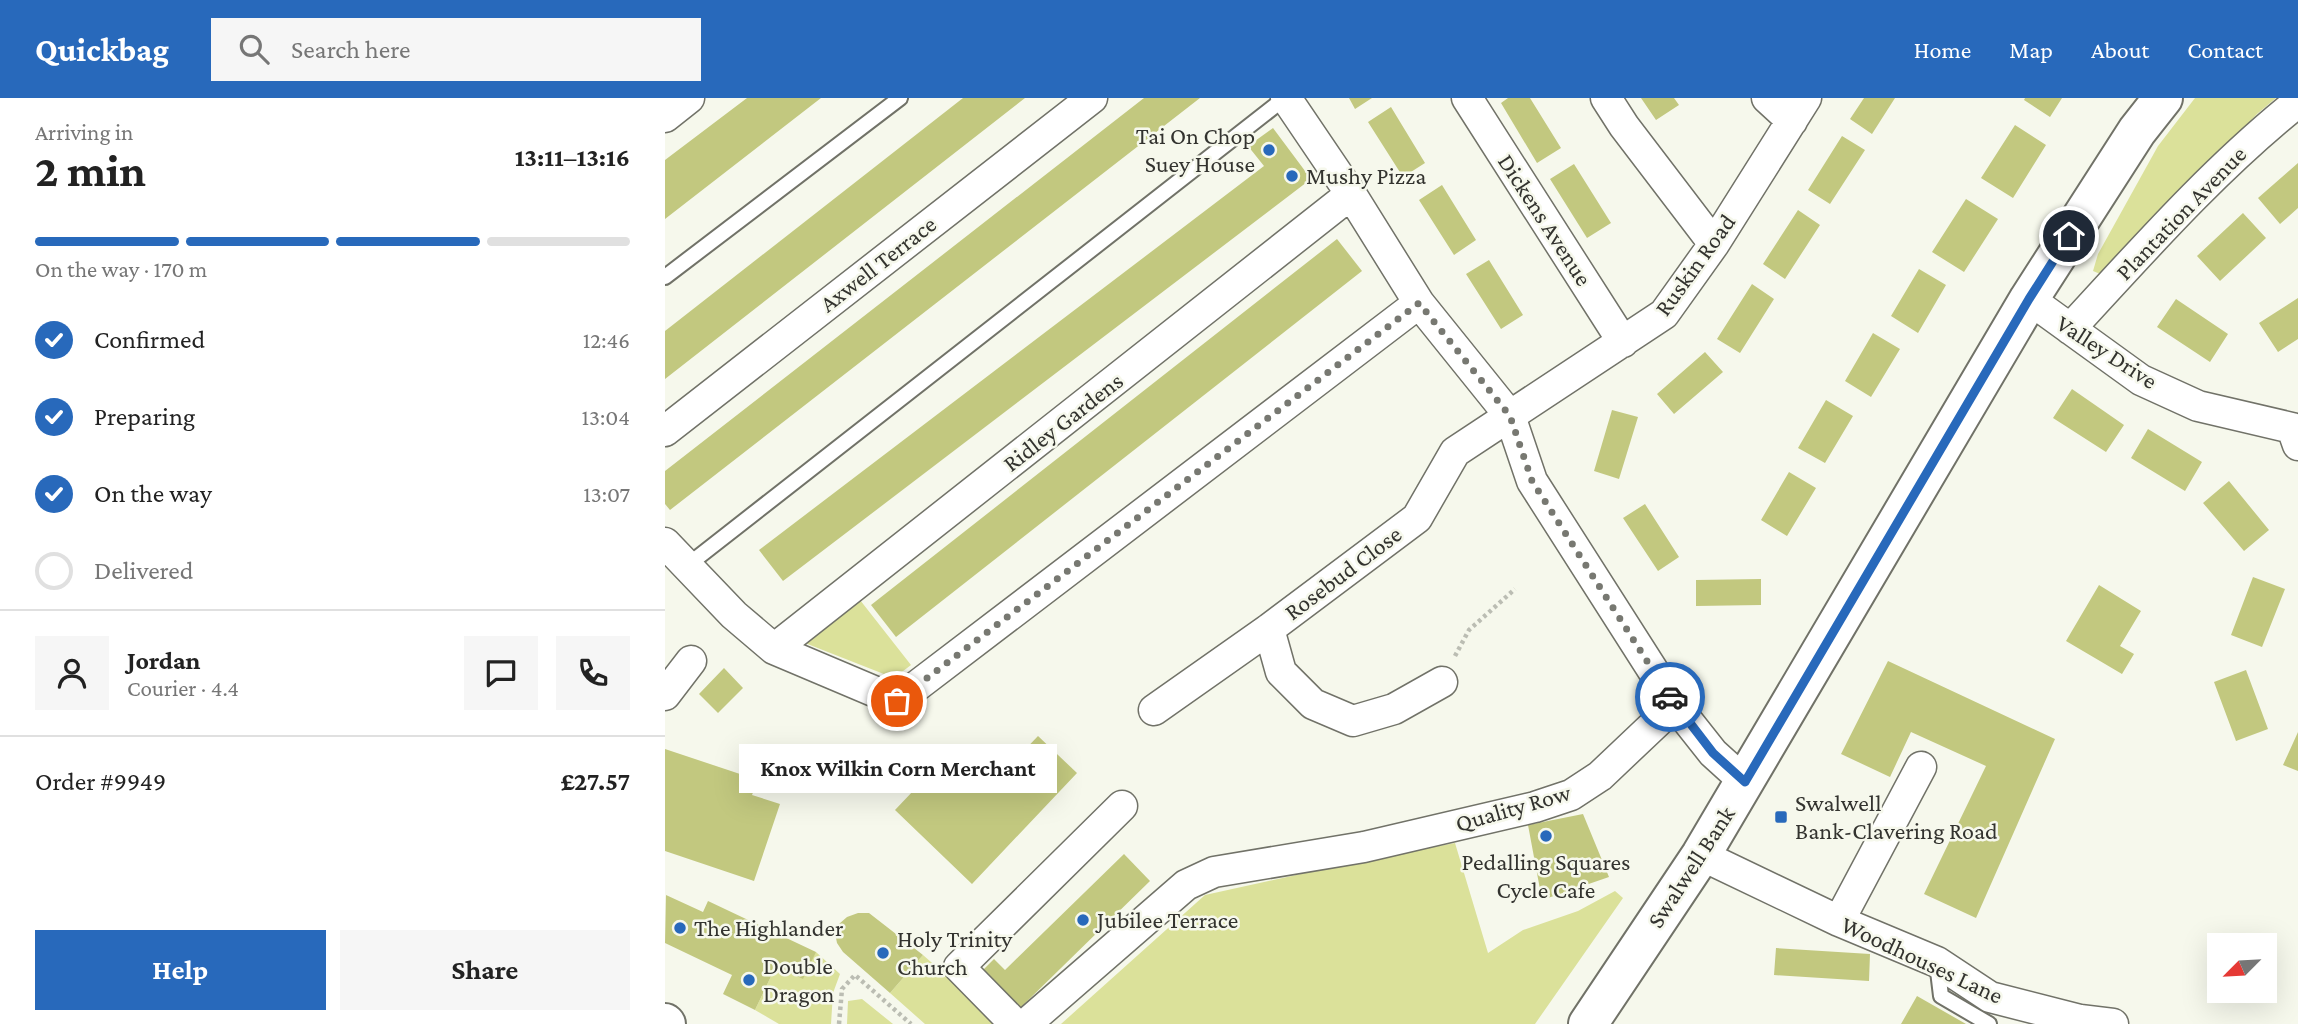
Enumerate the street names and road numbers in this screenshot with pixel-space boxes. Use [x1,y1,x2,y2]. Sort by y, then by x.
street label: Plantation Avenue [2110,140,2251,285]
street label: Dickens Avenue [1493,149,1598,291]
street label: Ruskin Road [1649,208,1741,321]
street label: Axwell Terrace [814,210,941,317]
street label: Valley Drive [2052,309,2163,394]
street label: Ridley Gardens [997,367,1128,477]
street label: Rosebud Close [1279,520,1406,625]
street label: Quality Row [1452,778,1574,837]
street label: Swalwell Bank [1641,800,1740,933]
street label: Woodhouses Lane [1837,910,2007,1009]

